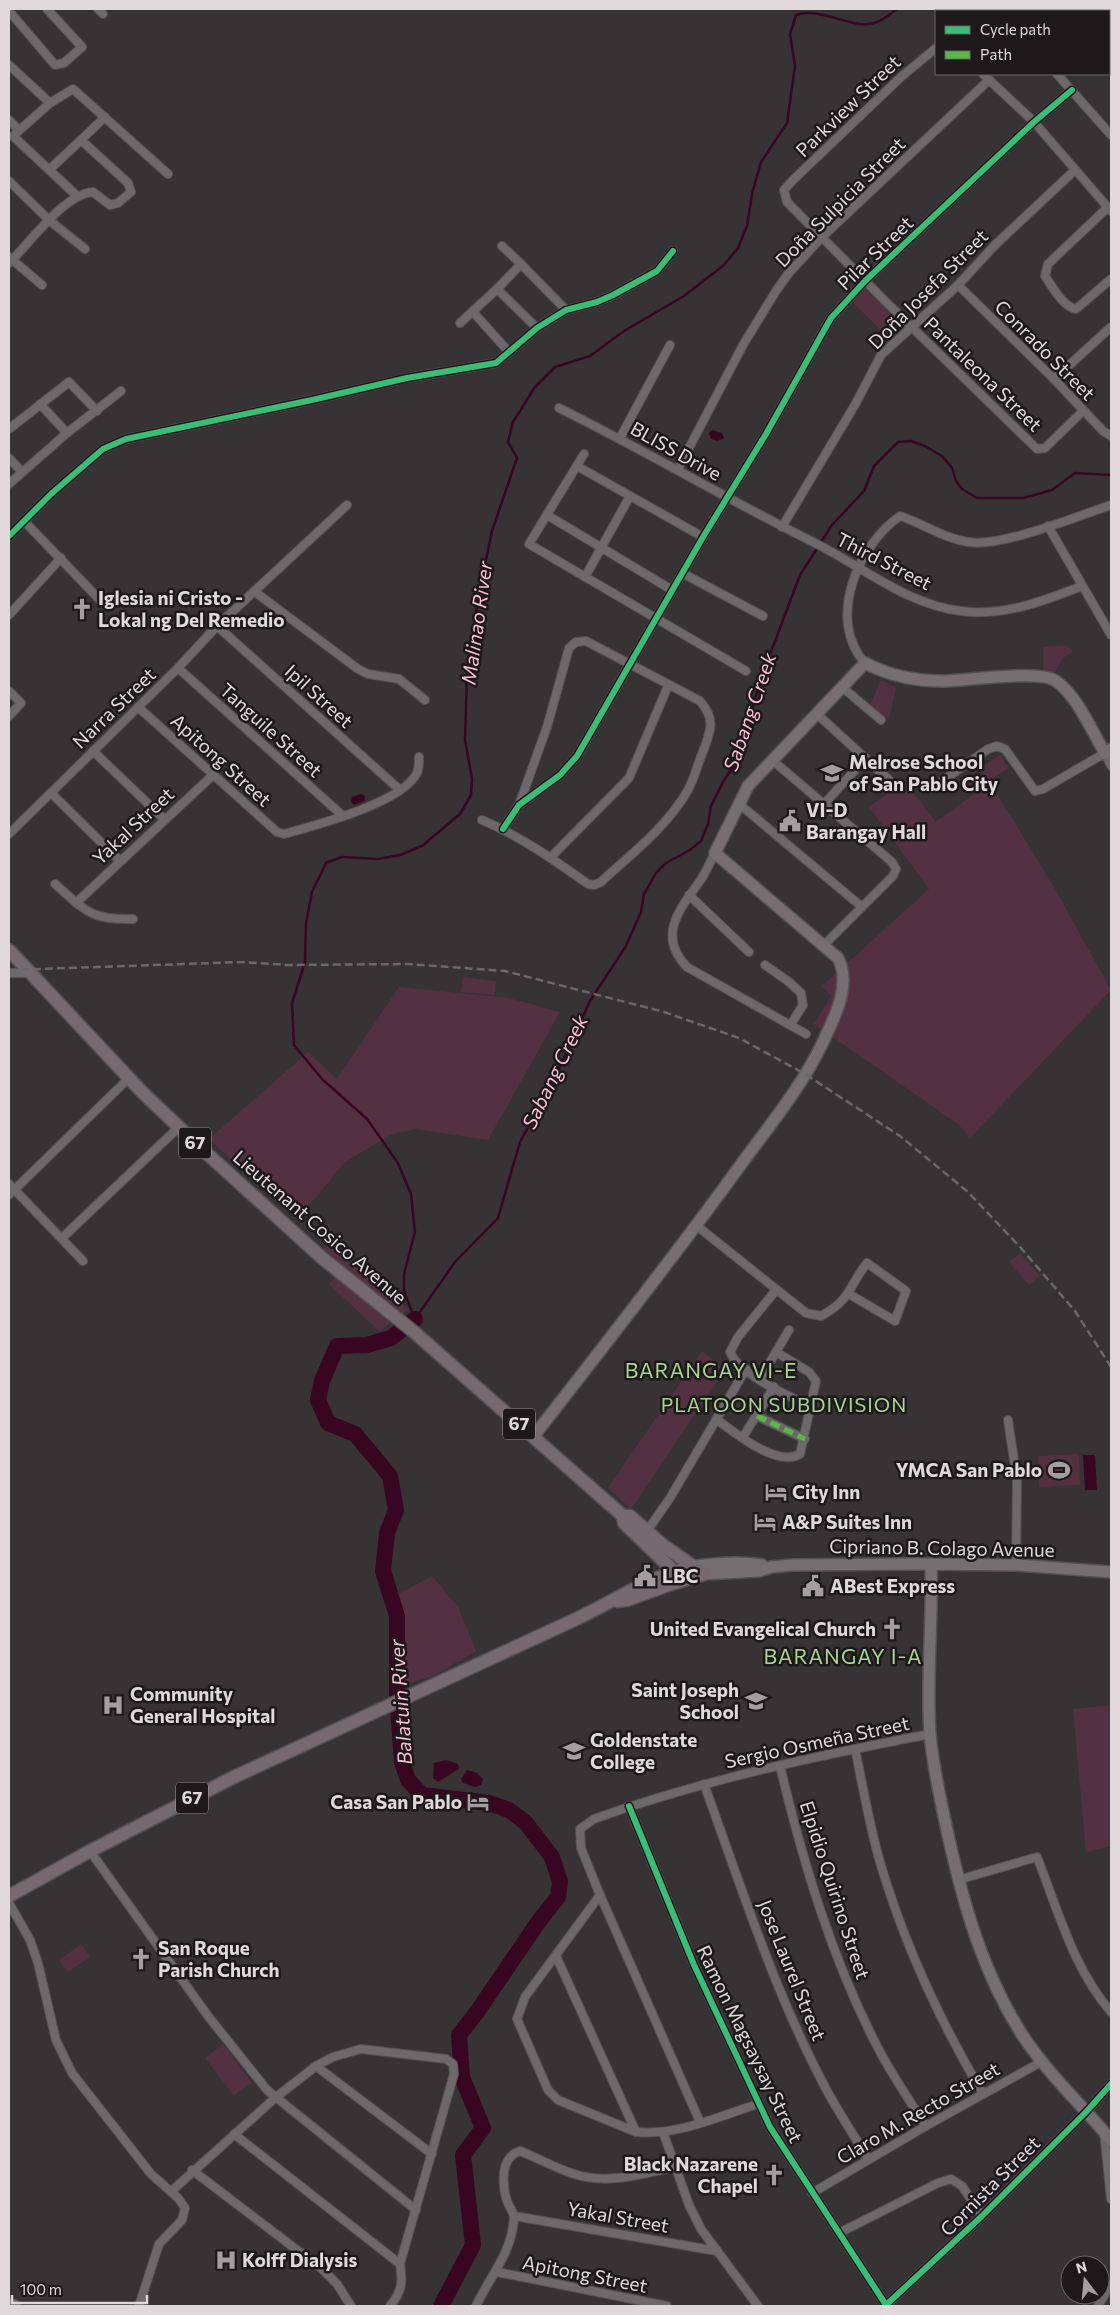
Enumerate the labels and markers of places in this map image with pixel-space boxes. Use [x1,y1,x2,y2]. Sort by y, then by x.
place label: Iglesia ni Cristo - Lokal ng Del Remedio [98,586,285,631]
church icon: Iglesia ni Cristo - Lokal ng Del Remedio [69,596,95,622]
place label: Melrose School of San Pablo City [849,750,999,795]
school or university icon: Melrose School of San Pablo City [819,760,845,786]
place label: VI-D Barangay Hall [806,798,926,843]
public building icon: VI-D Barangay Hall [777,808,803,834]
sports icon: YMCA San Pablo [1046,1457,1072,1483]
place label: YMCA San Pablo [896,1458,1042,1481]
hotel icon: City Inn [763,1479,789,1505]
place label: City Inn [792,1480,860,1503]
hotel icon: A&P Suites Inn [752,1509,778,1535]
place label: A&P Suites Inn [782,1510,912,1533]
public building icon: LBC [632,1563,658,1589]
place label: LBC [662,1564,699,1587]
public building icon: ABest Express [800,1573,826,1599]
place label: ABest Express [830,1574,955,1597]
church icon: United Evangelical Church [879,1616,905,1642]
place label: United Evangelical Church [650,1617,876,1640]
place label: Saint Joseph School [631,1678,739,1723]
place label: Community General Hospital [130,1682,275,1727]
school or university icon: Saint Joseph School [743,1688,769,1714]
hospital icon: Community General Hospital [100,1692,126,1718]
place label: Goldenstate College [590,1728,697,1773]
school or university icon: Goldenstate College [561,1738,587,1764]
hotel icon: Casa San Pablo [465,1789,491,1815]
place label: Casa San Pablo [330,1790,462,1813]
place label: San Roque Parish Church [158,1936,280,1981]
church icon: San Roque Parish Church [128,1946,154,1972]
place label: Black Nazarene Chapel [624,2152,758,2197]
church icon: Black Nazarene Chapel [761,2162,787,2188]
hospital icon: Kolff Dialysis [213,2247,239,2273]
place label: Kolff Dialysis [242,2248,357,2271]

